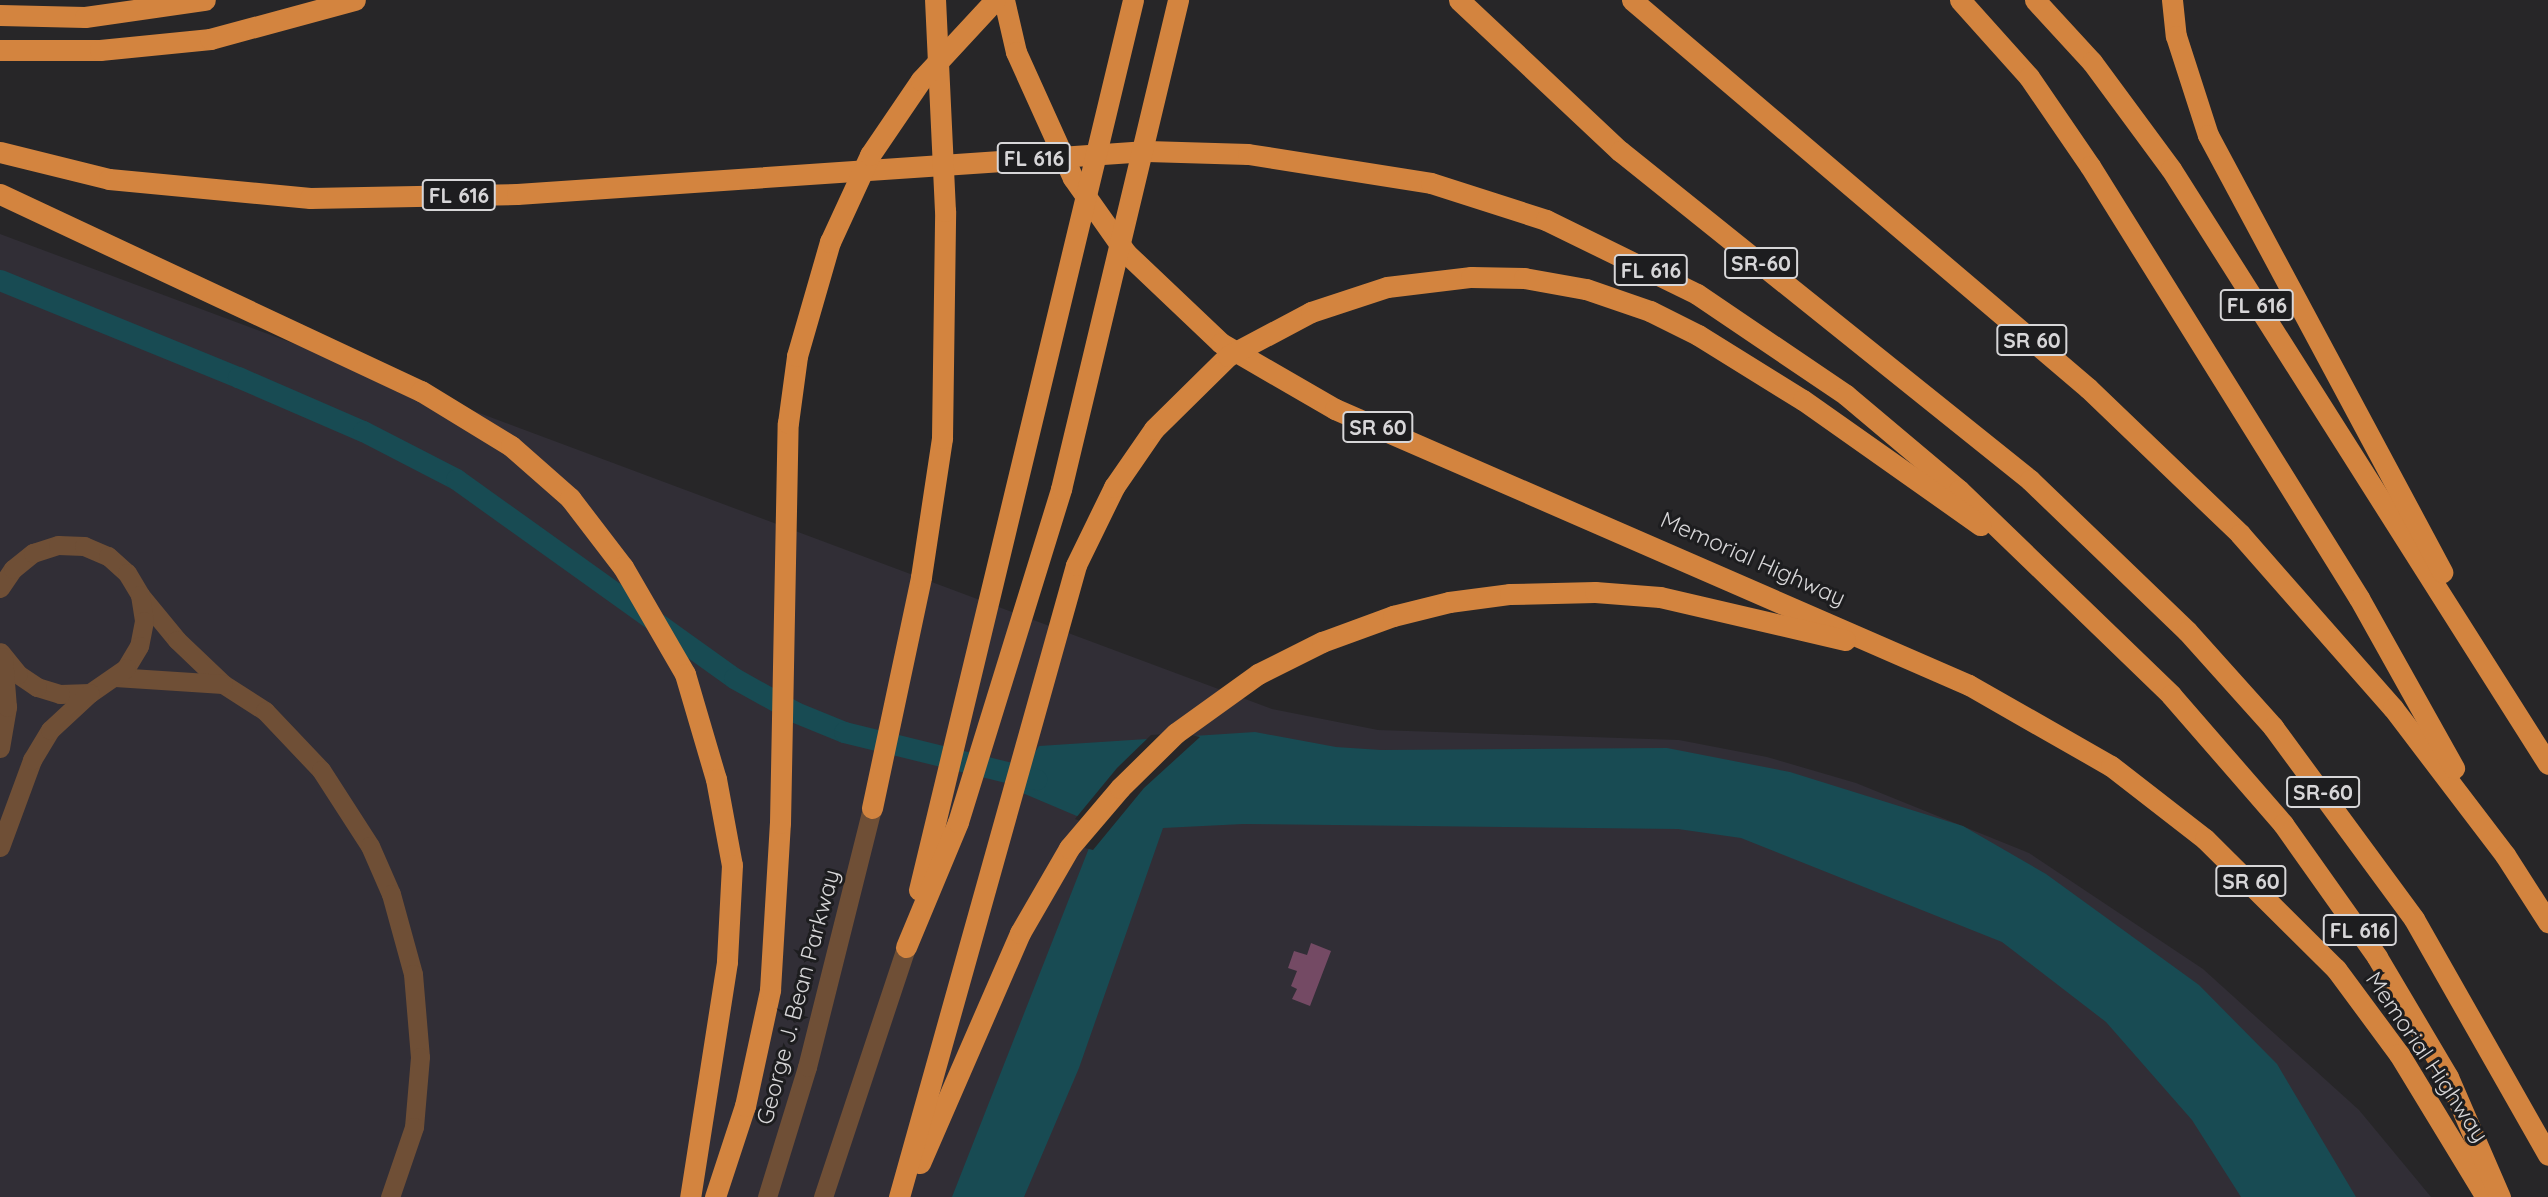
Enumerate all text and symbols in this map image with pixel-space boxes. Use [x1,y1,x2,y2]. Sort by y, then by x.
road number: FL 616 [996,140,1072,176]
road number: FL 616 [420,178,498,212]
road number: SR-60 [1722,246,1800,280]
road number: FL 616 [1612,252,1690,288]
road number: FL 616 [2218,288,2296,322]
road number: SR 60 [1995,322,2069,358]
road number: SR 60 [1341,410,1415,444]
street label: Memorial Highway [1656,506,1850,612]
road number: SR-60 [2284,774,2362,810]
road number: SR 60 [2214,864,2288,898]
street label: George J. Bean Parkway [751,867,845,1127]
road number: FL 616 [2322,912,2398,948]
street label: Memorial Highway [2360,967,2494,1147]

